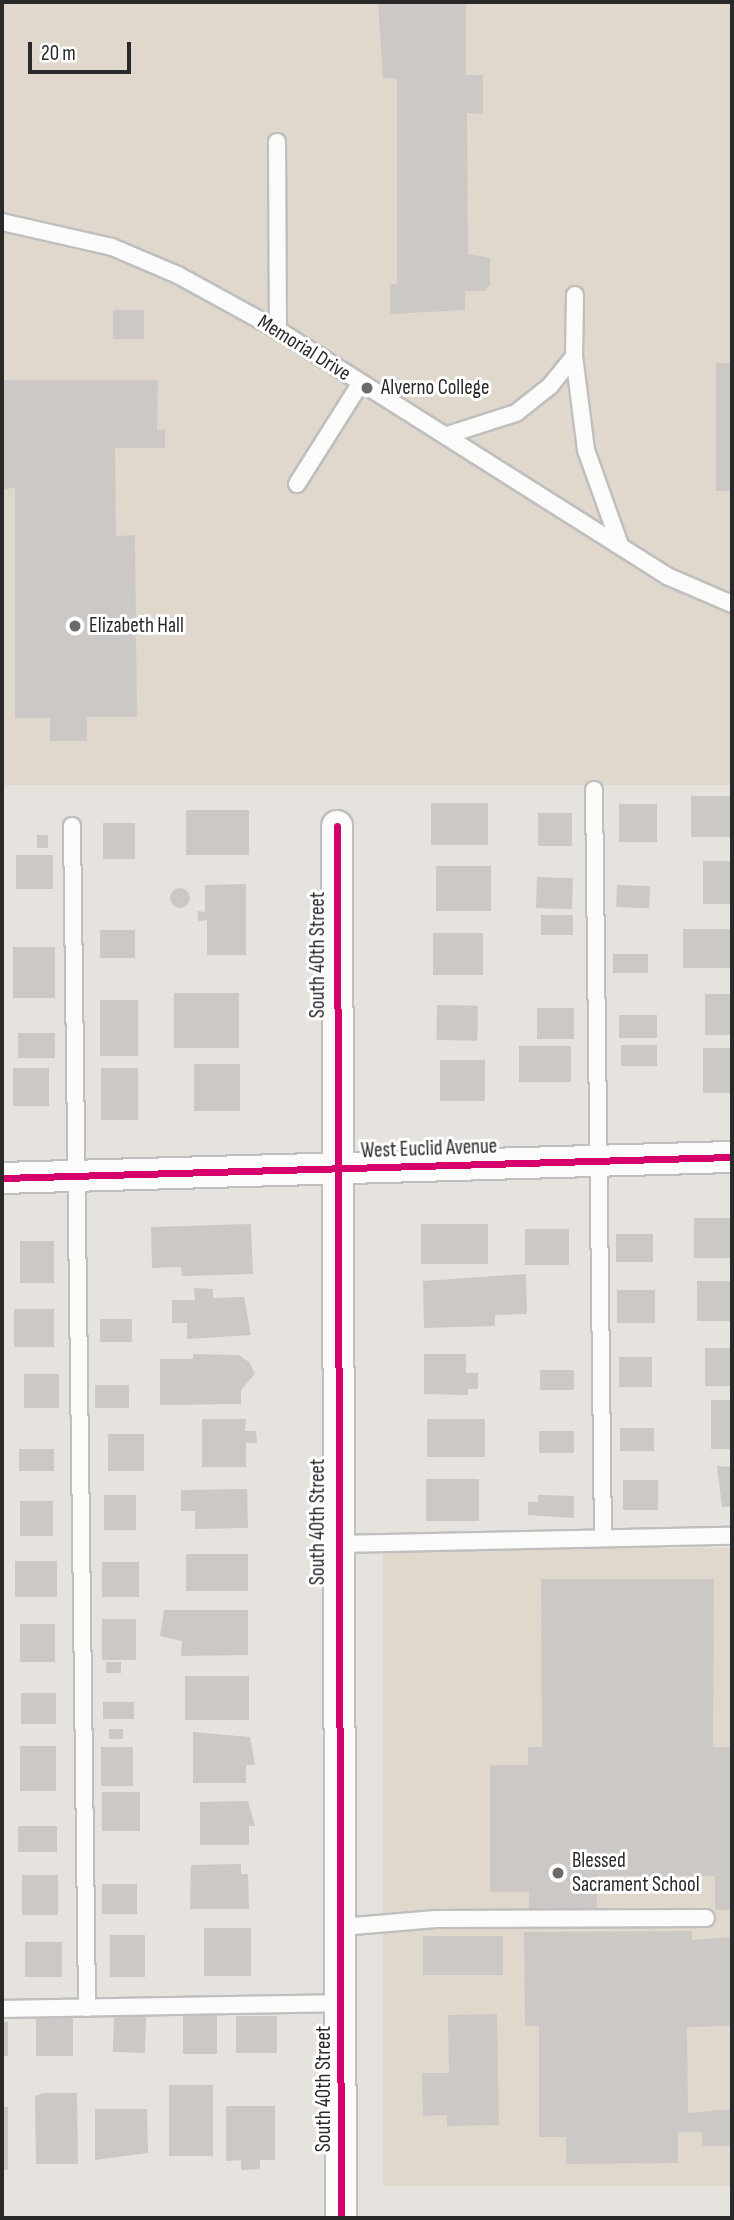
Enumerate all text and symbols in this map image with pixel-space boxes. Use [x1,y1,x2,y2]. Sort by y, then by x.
scale bar [32,28,135,72]
text: 20 m [41,41,76,66]
street label: Memorial Drive [253,309,355,387]
place label: Alverno College [381,375,489,401]
marker: Alverno College [359,380,375,396]
place label: Elizabeth Hall [89,613,184,639]
marker: Elizabeth Hall [67,618,83,634]
street label: South 40th Street [305,892,331,1018]
street label: West Euclid Avenue [360,1134,498,1164]
street label: South 40th Street [305,1459,331,1585]
place label: Blessed Sacrament School [572,1848,700,1898]
marker: Blessed Sacrament School [550,1865,566,1881]
street label: South 40th Street [311,2026,337,2152]

